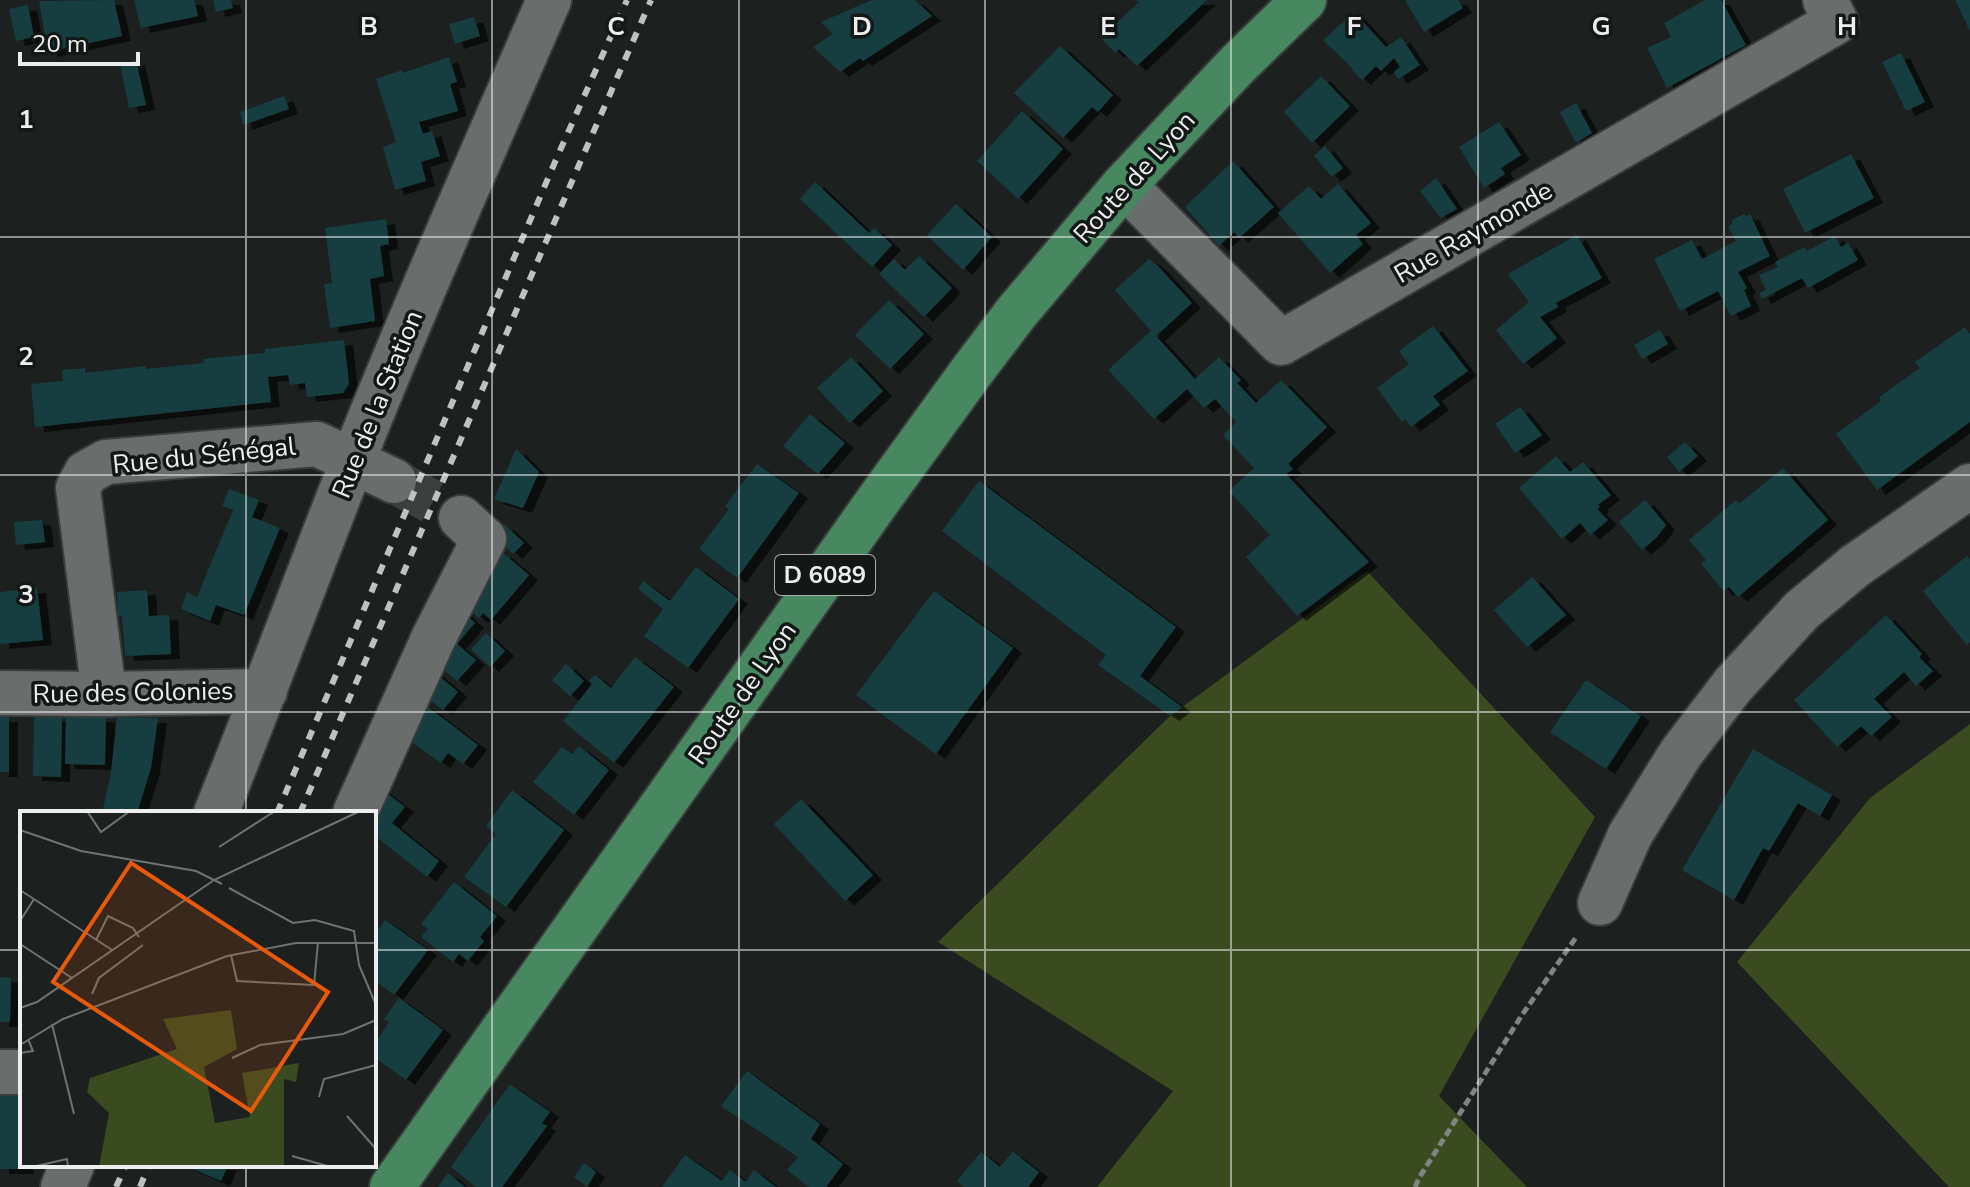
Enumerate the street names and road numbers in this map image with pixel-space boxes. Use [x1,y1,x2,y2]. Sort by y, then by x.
street label: Route de Lyon [1066,104,1203,251]
street label: Rue Raymonde [1388,173,1559,292]
street label: Rue de la Station [324,305,431,503]
street label: Rue du Sénégal [111,428,298,483]
road number: D 6089 [775,555,875,595]
street label: Route de Lyon [680,615,805,772]
street label: Rue des Colonies [32,673,234,712]

